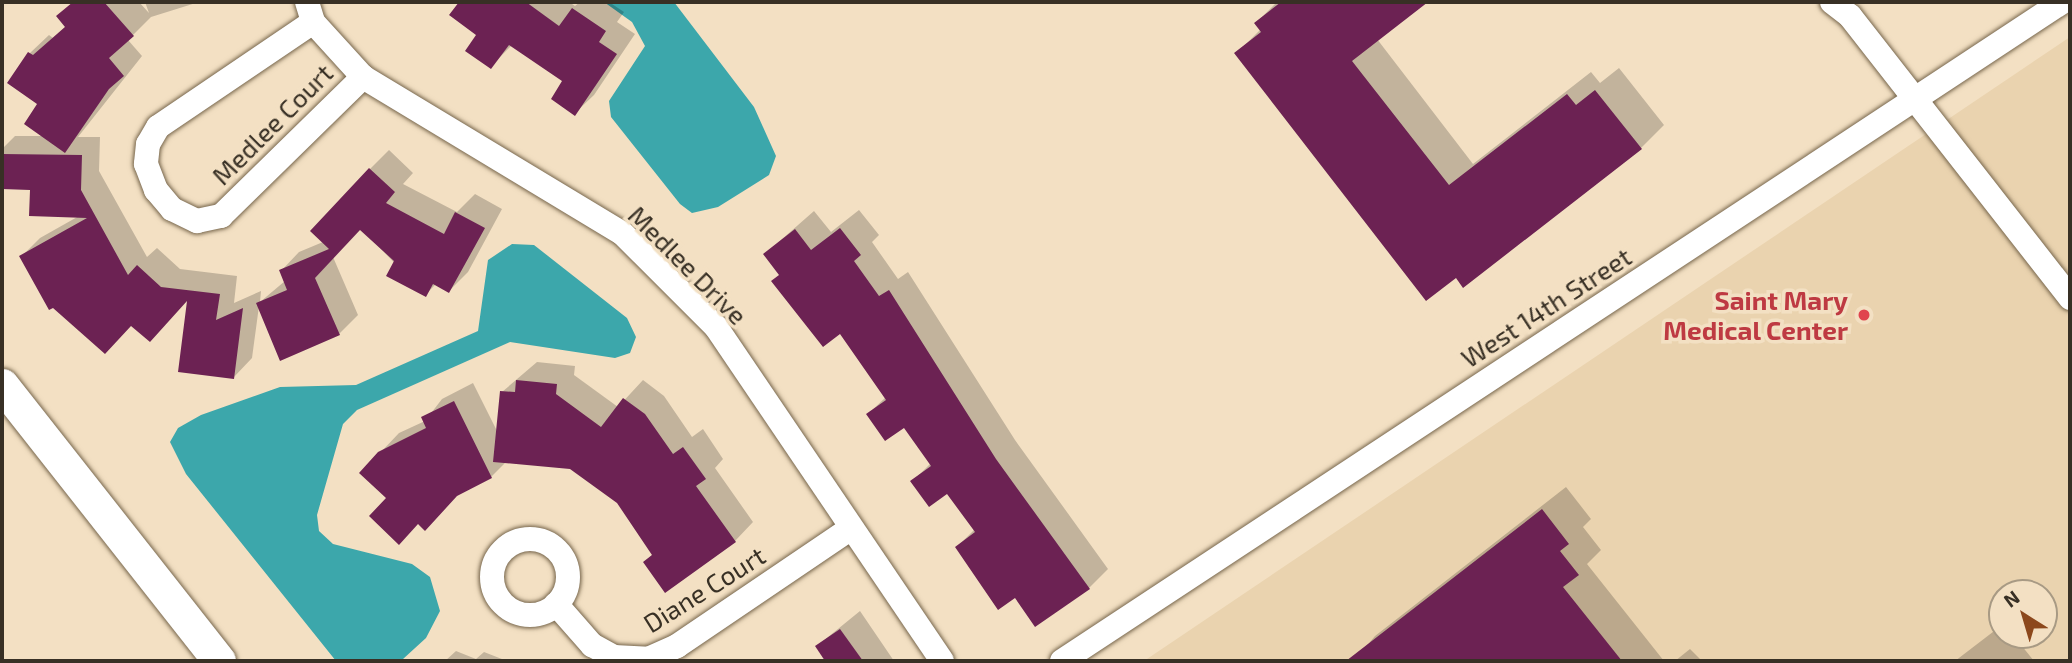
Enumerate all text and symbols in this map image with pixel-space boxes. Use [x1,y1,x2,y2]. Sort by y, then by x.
street label: Medlee Court [205,57,339,191]
street label: Medlee Drive [622,199,754,331]
street label: West 14th Street [1455,240,1637,374]
place label: Saint Mary Medical Center [1663,284,1848,346]
marker: Saint Mary Medical Center [1854,305,1874,325]
street label: Diane Court [637,539,771,639]
north arrow [1988,579,2058,649]
text: N [1999,585,2024,612]

